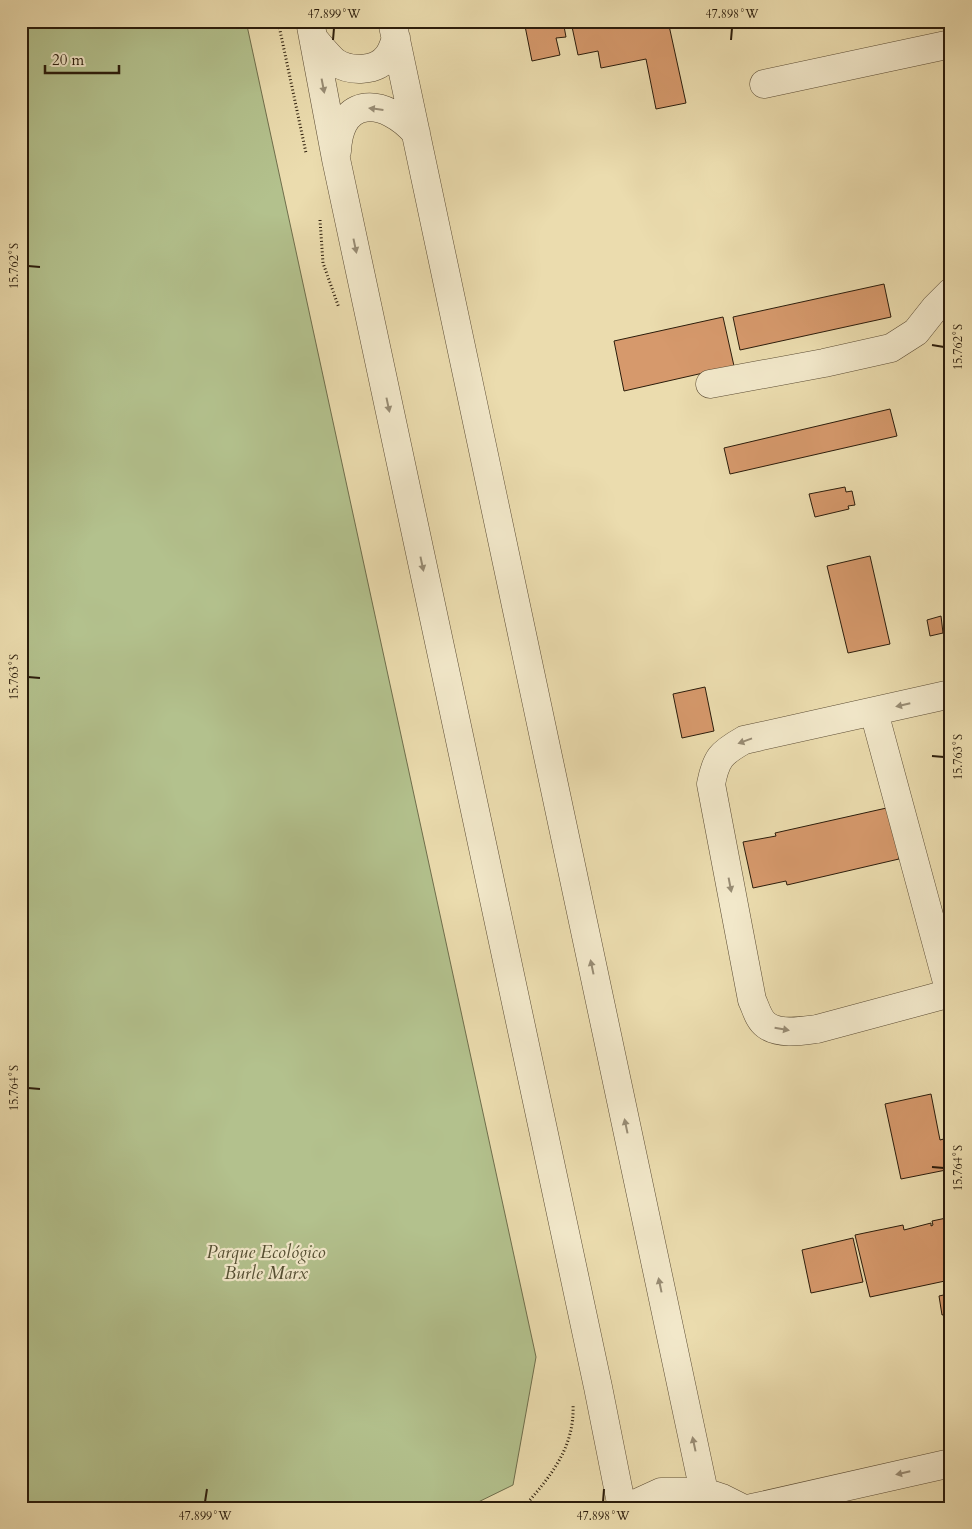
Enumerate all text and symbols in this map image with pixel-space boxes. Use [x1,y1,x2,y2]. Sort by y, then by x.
text: 47.899°W [307,6,361,22]
text: 47.898°W [705,6,759,22]
scale bar [45,42,119,74]
text: 20 m [52,50,84,70]
one-way arrow [319,79,327,95]
one-way arrow [367,105,383,113]
one-way arrow [351,238,359,253]
text: 15.762°S [6,243,22,289]
text: 15.762°S [950,324,966,370]
one-way arrow [384,397,392,412]
one-way arrow [418,556,426,571]
text: 15.763°S [6,654,22,700]
one-way arrow [896,701,911,709]
text: 15.763°S [950,734,966,780]
one-way arrow [737,737,752,745]
one-way arrow [726,878,734,893]
one-way arrow [588,960,596,975]
one-way arrow [774,1026,790,1034]
text: 15.764°S [6,1065,22,1111]
one-way arrow [622,1118,630,1134]
text: 15.764°S [950,1145,966,1191]
park label: Parque Ecológico Burle Marx [206,1240,326,1286]
one-way arrow [656,1277,664,1292]
one-way arrow [690,1436,698,1451]
one-way arrow [896,1469,911,1477]
text: 47.899°W [178,1508,232,1524]
text: 47.898°W [576,1508,630,1524]

